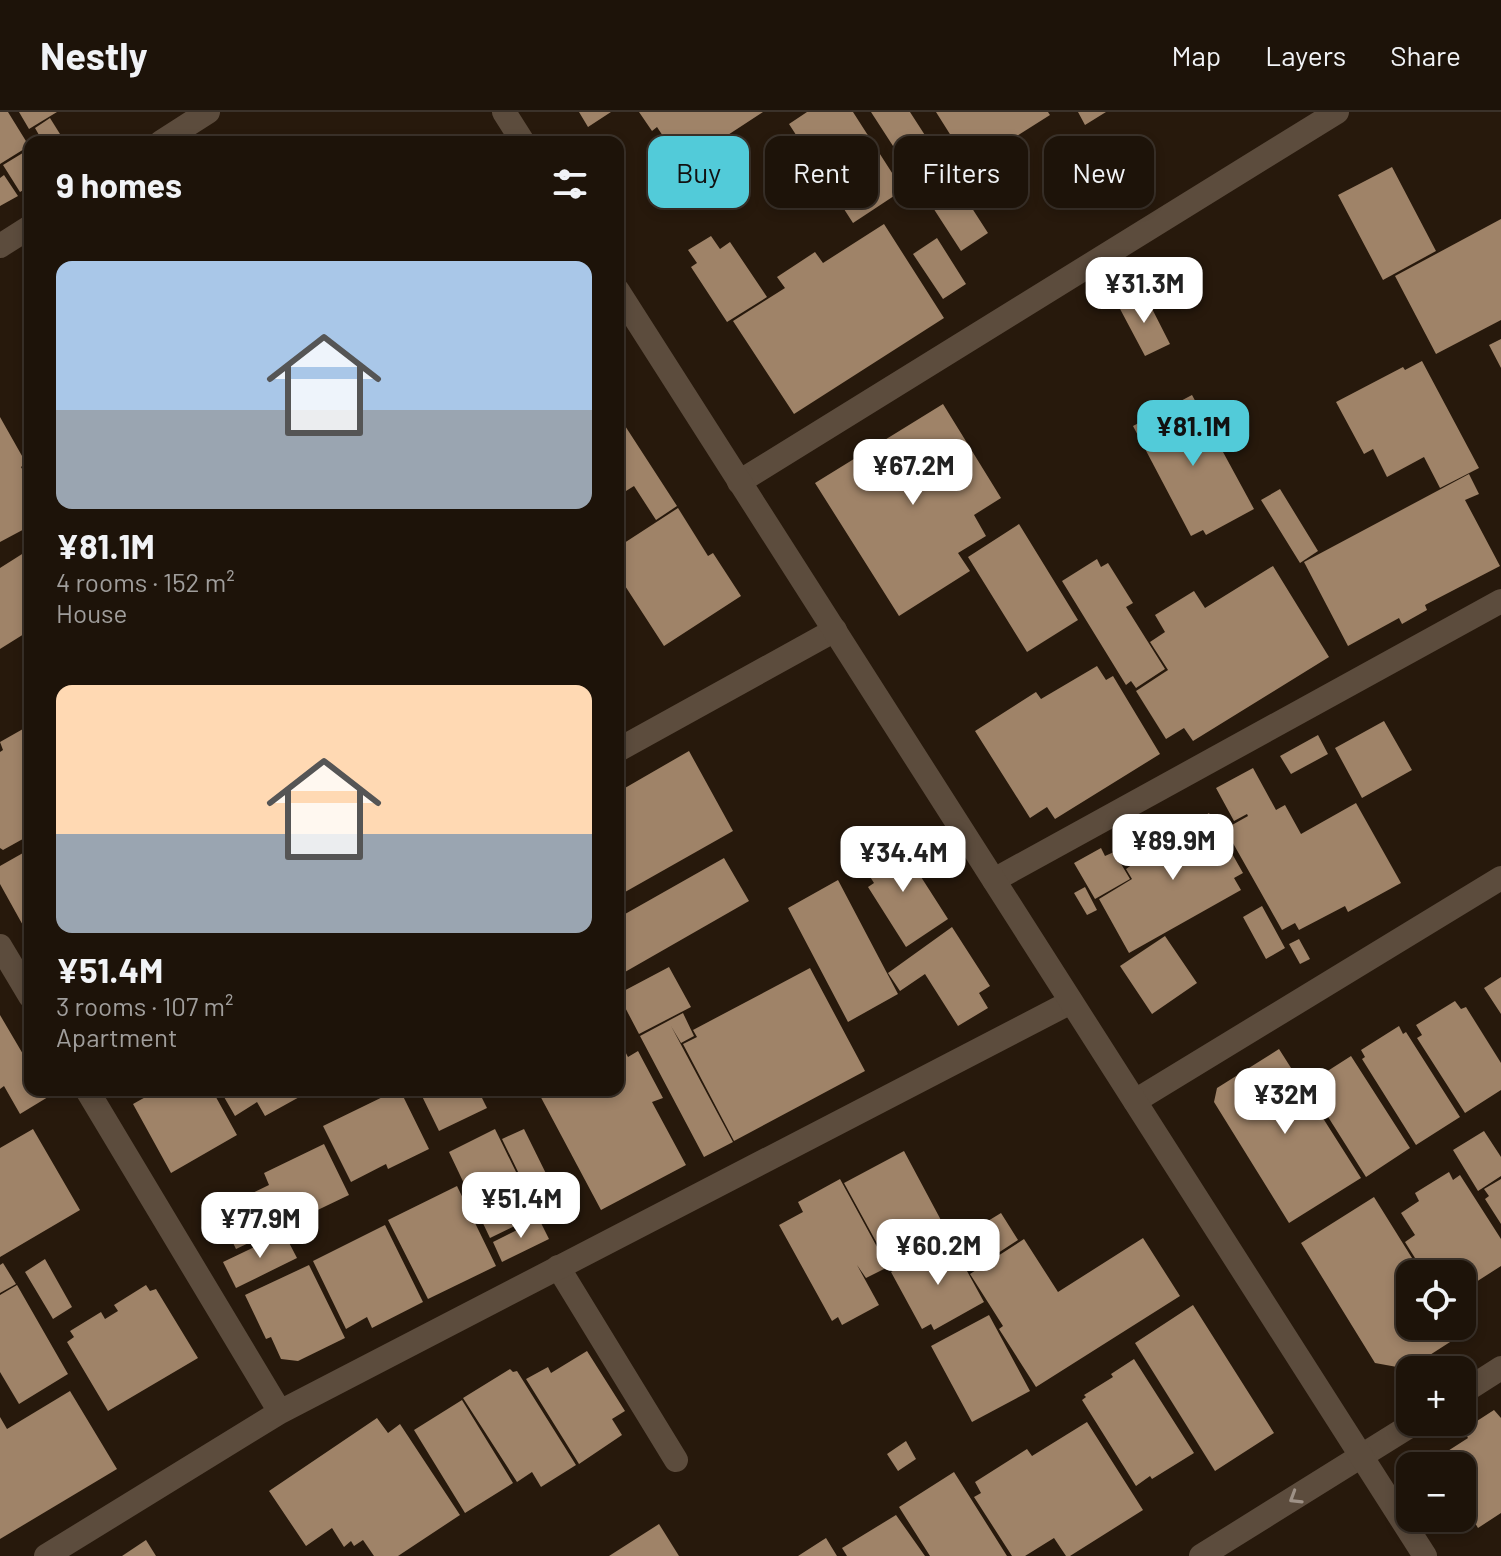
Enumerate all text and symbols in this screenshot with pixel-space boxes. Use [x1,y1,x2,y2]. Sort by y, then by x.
text: Nestly [40,32,148,78]
text: Map [1171,38,1221,72]
text: Layers [1265,38,1346,72]
text: Share [1390,38,1461,72]
chip: Buy [648,136,749,208]
chip: Rent [765,136,878,208]
chip: Filters [894,136,1028,208]
chip: New [1044,136,1154,208]
icon: filters [548,162,592,206]
text: 9 homes [56,164,182,205]
pin: ¥31.3M [1079,257,1209,325]
text: ¥31.3M [1104,267,1184,298]
icon: home [252,313,396,457]
pin: ¥81.1M [1128,400,1258,468]
text: ¥81.1M [1155,410,1231,441]
pin: ¥67.2M [848,439,978,507]
text: ¥67.2M [871,449,955,480]
text: ¥81.1M [56,525,155,566]
text: 4 rooms · 152 m² [56,566,235,597]
text: House [56,597,127,628]
icon: home [252,737,396,881]
pin: ¥89.9M [1108,814,1238,882]
text: ¥89.9M [1130,824,1216,855]
pin: ¥34.4M [838,826,968,894]
text: ¥34.4M [859,836,947,867]
text: ¥51.4M [56,949,163,990]
text: 3 rooms · 107 m² [56,990,233,1021]
text: Apartment [56,1021,177,1052]
pin: ¥32M [1238,1068,1332,1136]
text: ¥32M [1252,1078,1318,1109]
pin: ¥51.4M [456,1172,586,1240]
text: ¥51.4M [480,1182,562,1213]
pin: ¥77.9M [195,1192,325,1260]
text: ¥77.9M [219,1202,301,1233]
pin: ¥60.2M [873,1219,1003,1287]
text: ¥60.2M [895,1229,981,1260]
map controls [1396,1260,1476,1532]
button: locate [1396,1260,1476,1340]
button: + [1396,1356,1476,1436]
button: − [1396,1452,1476,1532]
one-way arrow [1289,1488,1304,1503]

